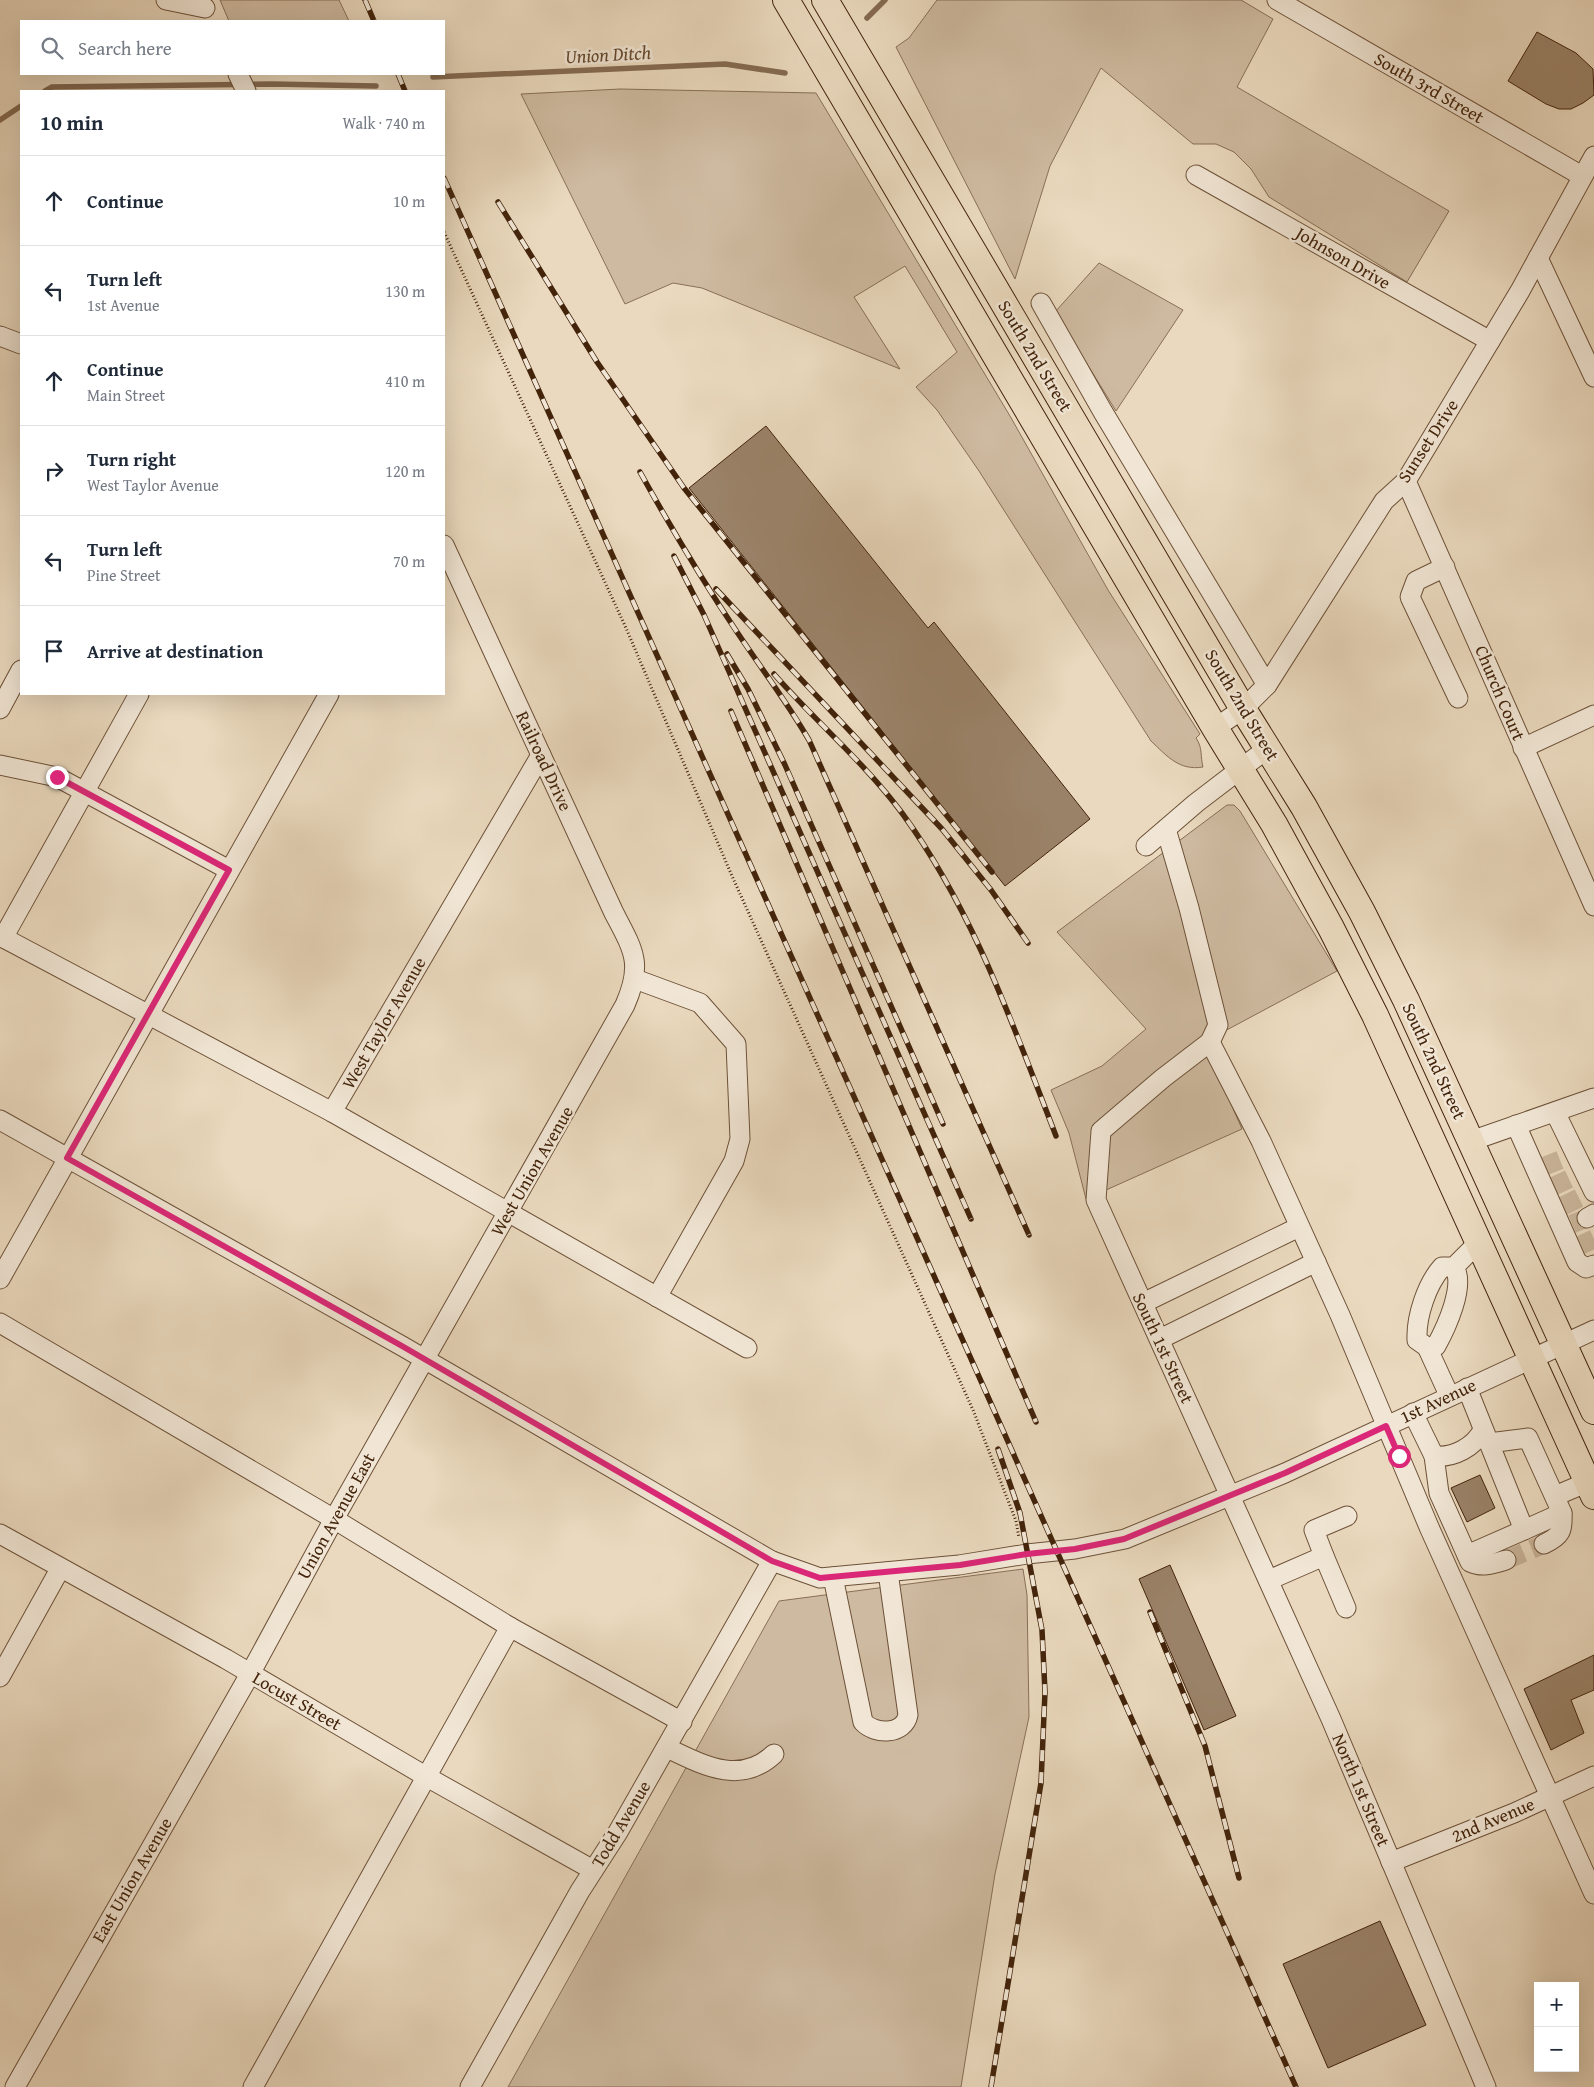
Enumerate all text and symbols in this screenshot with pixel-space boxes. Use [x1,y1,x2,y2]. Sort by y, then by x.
search box [20,20,445,75]
icon: search [38,34,66,62]
text: Search here [78,34,172,62]
water label: Union Ditch [564,38,652,70]
street label: South 3rd Street [1369,45,1490,130]
text: 10 min [40,107,103,138]
text: Walk · 740 m [342,111,425,135]
icon: ahead [40,187,68,215]
text: Continue [87,187,164,215]
text: 10 m [393,189,425,213]
street label: Johnson Drive [1289,218,1396,296]
text: Turn left [87,265,162,293]
icon: left [40,277,68,305]
text: 130 m [385,279,425,303]
text: 1st Avenue [87,293,159,317]
street label: South 2nd Street [991,295,1080,417]
text: Continue [87,355,164,383]
icon: ahead [40,367,68,395]
text: 410 m [385,369,425,393]
text: Main Street [87,383,165,407]
street label: Sunset Drive [1390,394,1465,488]
text: Turn right [87,445,176,473]
icon: right [40,457,68,485]
text: 120 m [385,459,425,483]
text: West Taylor Avenue [87,473,219,497]
text: Turn left [87,535,162,563]
icon: left [40,547,68,575]
text: 70 m [393,549,425,573]
text: Pine Street [87,563,161,587]
icon: arrive [40,637,68,665]
text: Arrive at destination [87,637,263,665]
street label: Church Court [1468,641,1533,745]
street label: South 2nd Street [1198,644,1287,766]
street label: Railroad Drive [509,706,579,815]
route end [46,766,69,789]
street label: West Taylor Avenue [335,952,432,1094]
street label: South 2nd Street [1396,998,1474,1124]
street label: West Union Avenue [483,1101,580,1241]
street label: South 1st Street [1126,1288,1201,1408]
street label: 1st Avenue [1395,1371,1480,1430]
route start [1388,1445,1411,1468]
street label: Union Avenue East [290,1447,382,1584]
street label: Locust Street [248,1664,347,1737]
street label: North 1st Street [1325,1729,1398,1851]
street label: Todd Avenue [584,1775,657,1872]
street label: 2nd Avenue [1447,1790,1538,1849]
street label: East Union Avenue [85,1812,178,1947]
map controls [1534,1982,1579,2072]
button: + [1534,1982,1579,2027]
button: − [1534,2027,1579,2072]

